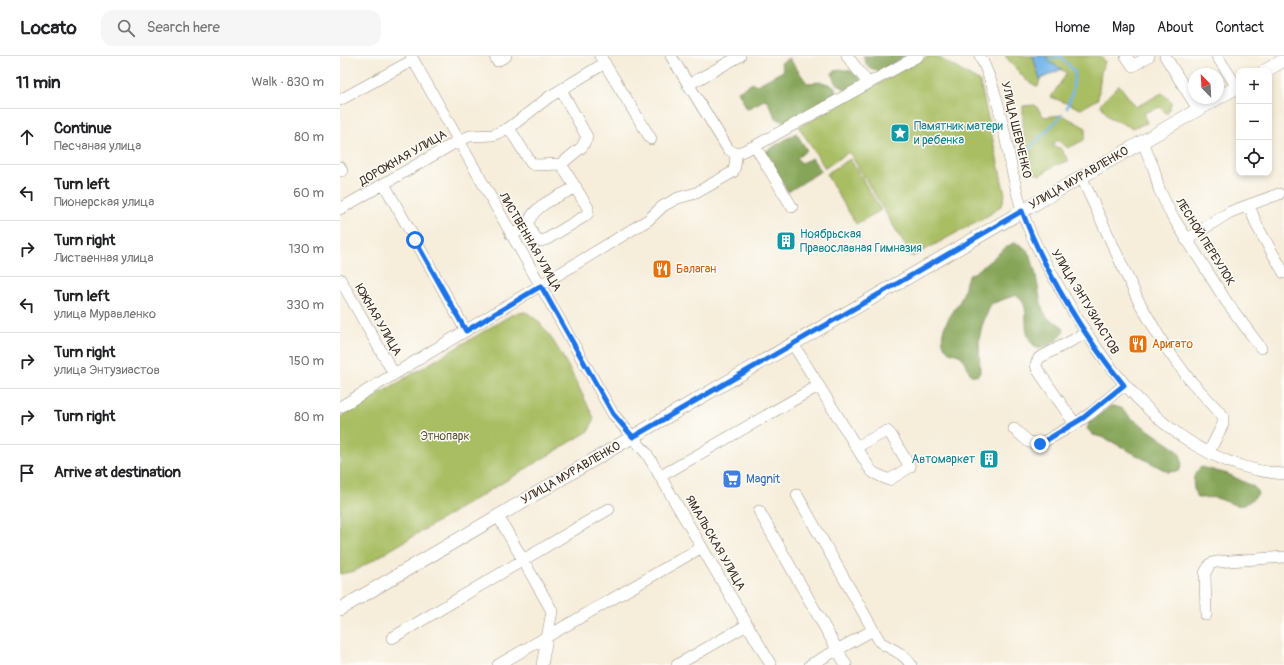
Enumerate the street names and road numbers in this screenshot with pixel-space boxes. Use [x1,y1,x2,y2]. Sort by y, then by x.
street label: УЛИЦА ШЕВЧЕНКО [998,80,1035,180]
street label: ДОРОЖНАЯ УЛИЦА [356,127,450,190]
street label: УЛИЦА МУРАВЛЕНКО [1027,143,1132,213]
street label: ЛИСТВЕННАЯ УЛИЦА [495,189,565,294]
street label: ЛЕСНОЙ ПЕРЕУЛОК [1171,195,1238,289]
street label: УЛИЦА ЭНТУЗИАСТОВ [1048,247,1122,357]
street label: ЮЖНАЯ УЛИЦА [351,281,405,359]
street label: УЛИЦА МУРАВЛЕНКО [519,438,624,508]
street label: ЯМАЛЬСКАЯ УЛИЦА [682,493,748,593]

